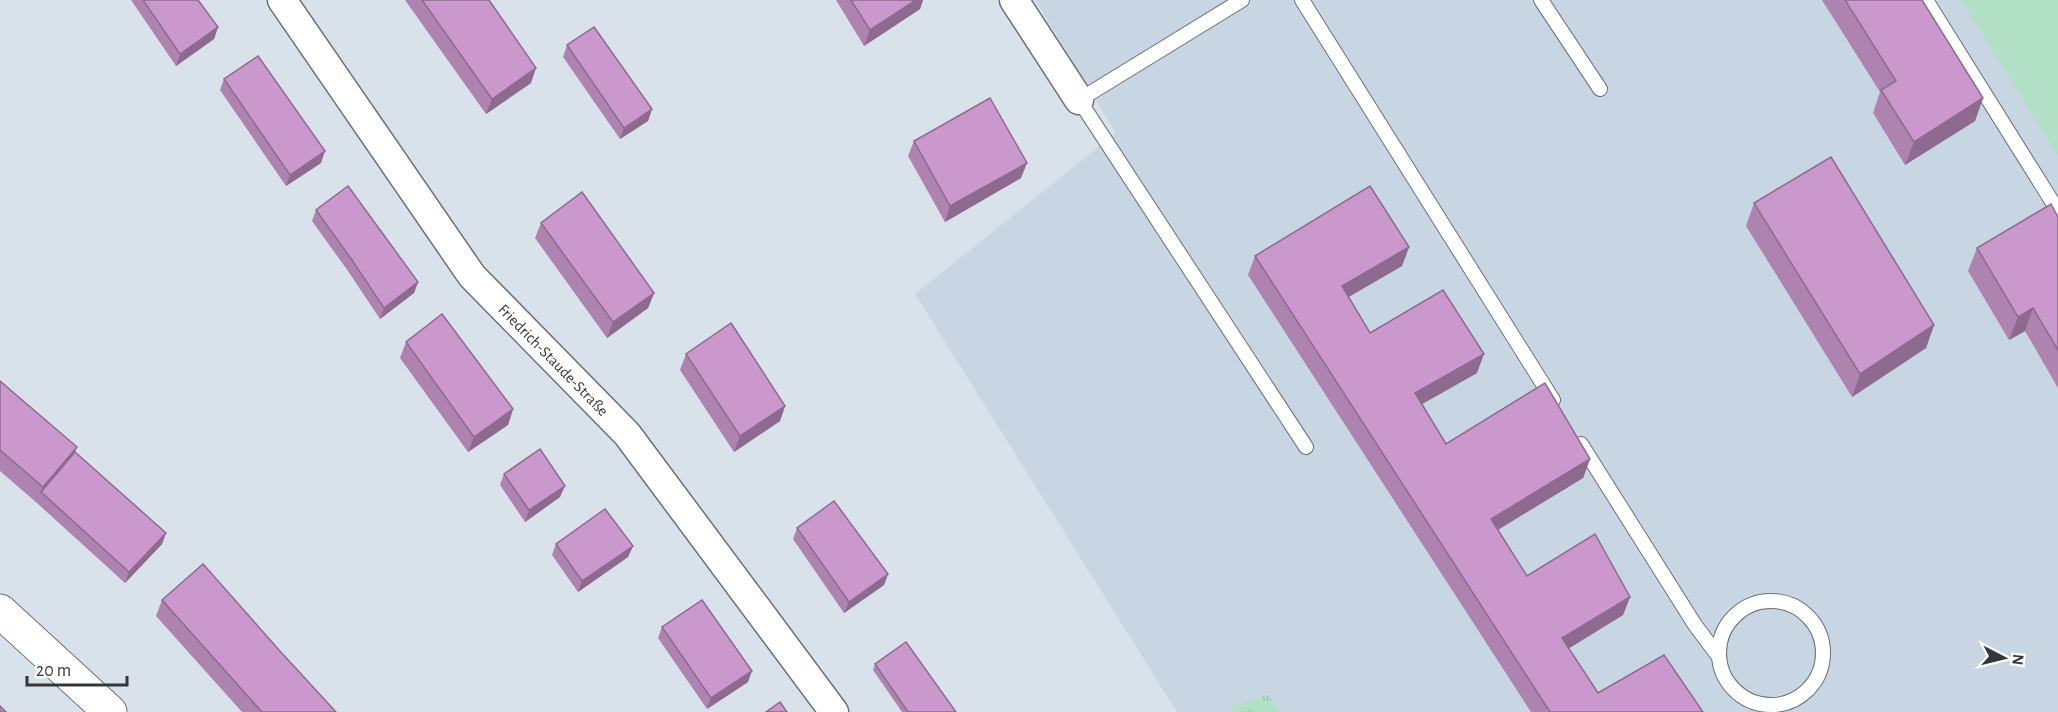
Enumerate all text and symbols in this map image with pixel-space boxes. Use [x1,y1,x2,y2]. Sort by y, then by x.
street label: Friedrich-Staude-Straße [495,301,611,419]
north arrow [1974,628,2034,688]
scale bar [27,649,128,687]
text: N [2009,653,2027,666]
text: 20 m [36,662,71,680]

